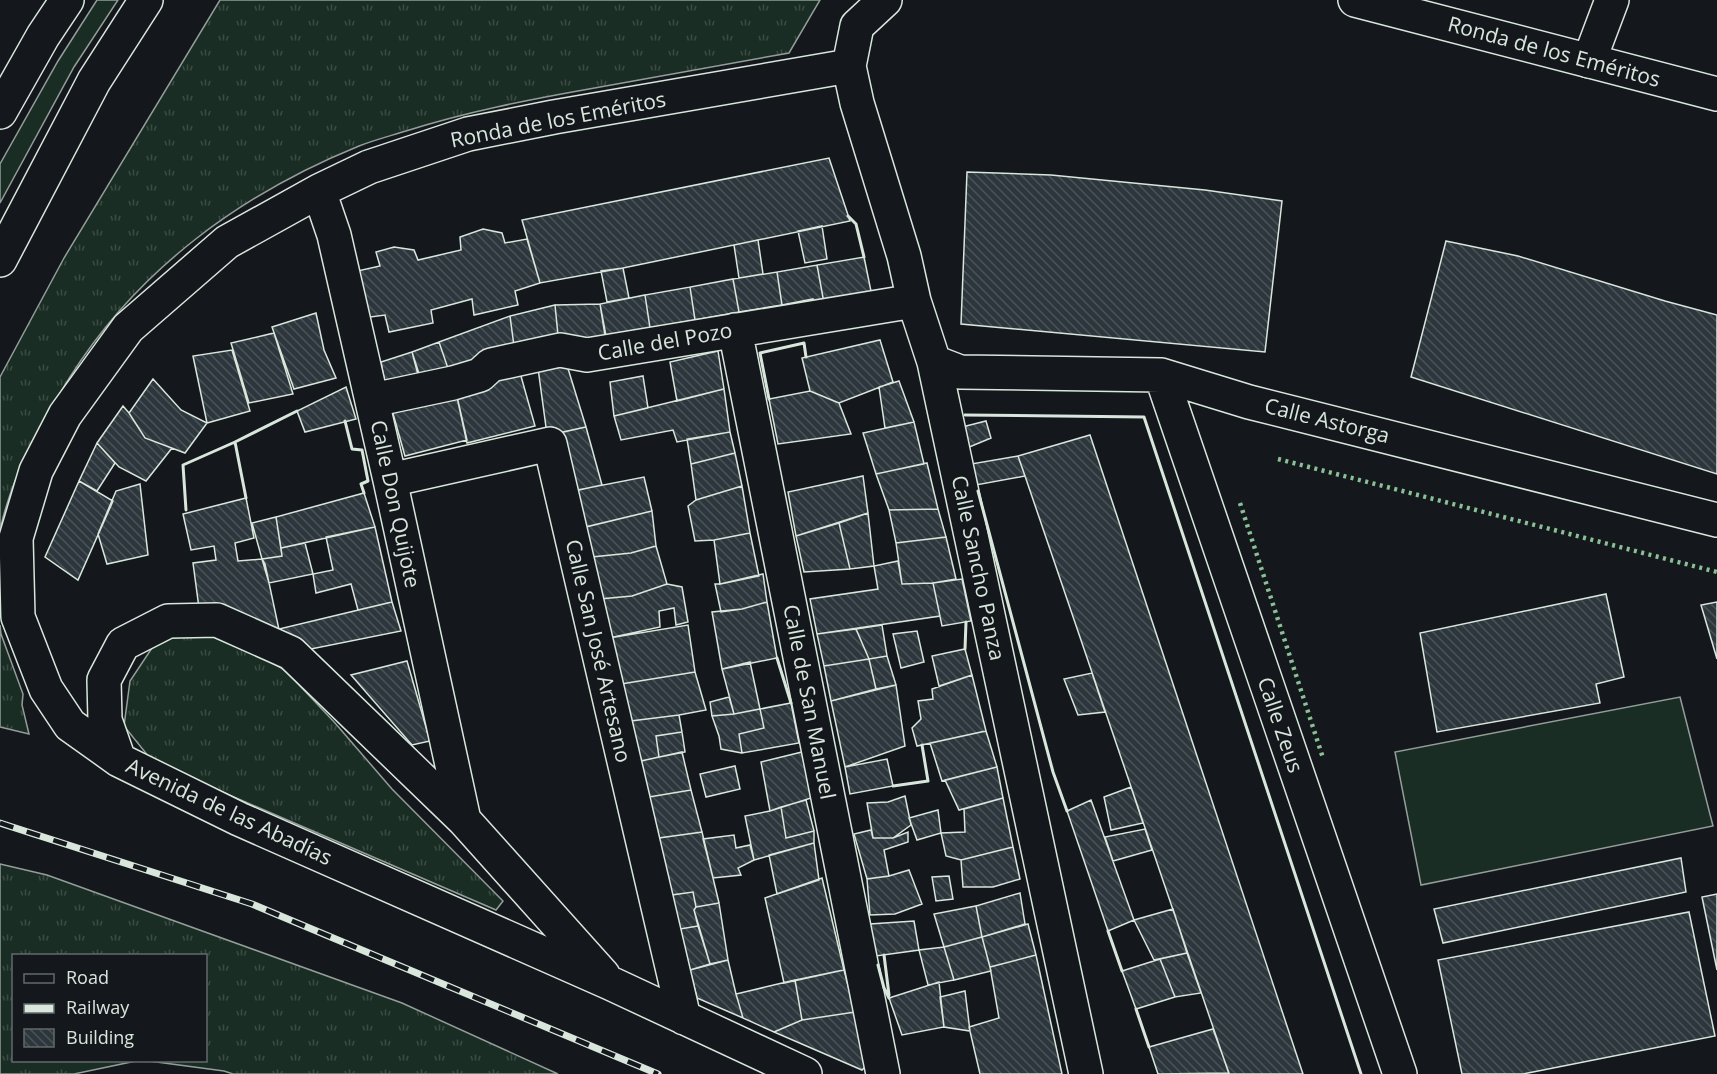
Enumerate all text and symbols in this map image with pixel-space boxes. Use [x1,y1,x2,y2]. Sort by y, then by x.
street label: Ronda de los Eméritos [1445,9,1664,93]
street label: Ronda de los Eméritos [448,84,668,154]
street label: Calle del Pozo [595,315,734,367]
street label: Calle Astorga [1262,391,1393,449]
street label: Calle Don Quijote [365,417,427,590]
street label: Calle Sancho Panza [946,473,1012,663]
street label: Calle San José Artesano [560,536,638,765]
street label: Calle de San Manuel [777,602,843,802]
street label: Calle Zeus [1252,673,1310,776]
street label: Avenida de las Abadías [122,751,337,871]
legend [12,954,207,1062]
text: Road [66,965,109,989]
text: Railway [66,995,130,1019]
text: Building [66,1025,134,1049]

